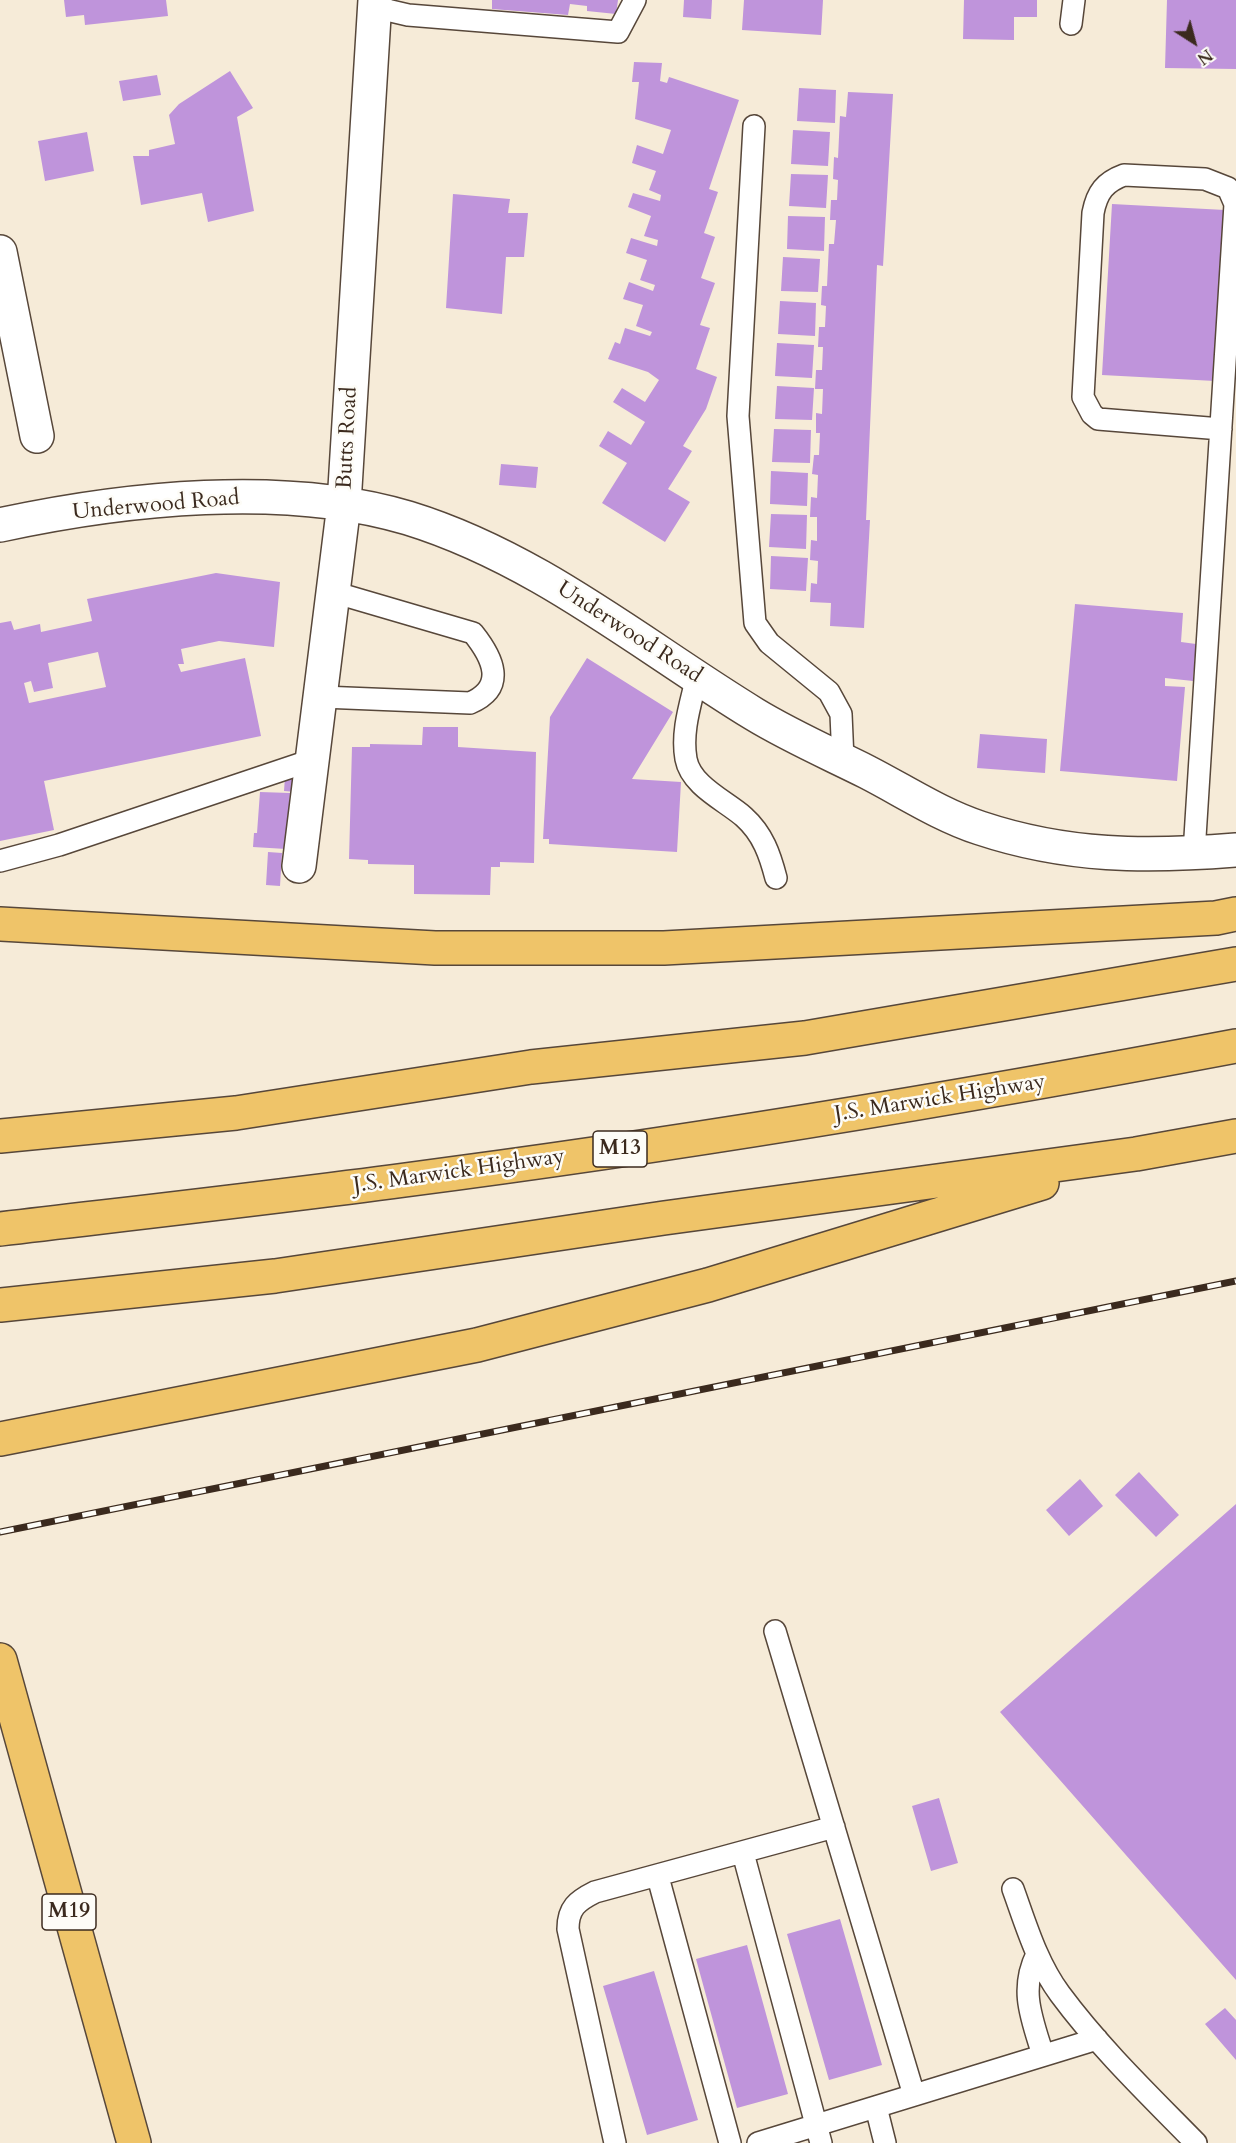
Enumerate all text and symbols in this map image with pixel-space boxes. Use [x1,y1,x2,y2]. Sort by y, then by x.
north arrow [1164,12,1224,72]
text: N [1193,44,1217,70]
street label: Butts Road [332,386,364,490]
street label: Underwood Road [71,486,241,526]
street label: Underwood Road [552,576,706,690]
street label: J.S. Marwick Highway [833,1069,1047,1129]
road number: M13 [593,1131,647,1167]
street label: J.S. Marwick Highway [352,1144,566,1200]
road number: M19 [42,1894,96,1930]

